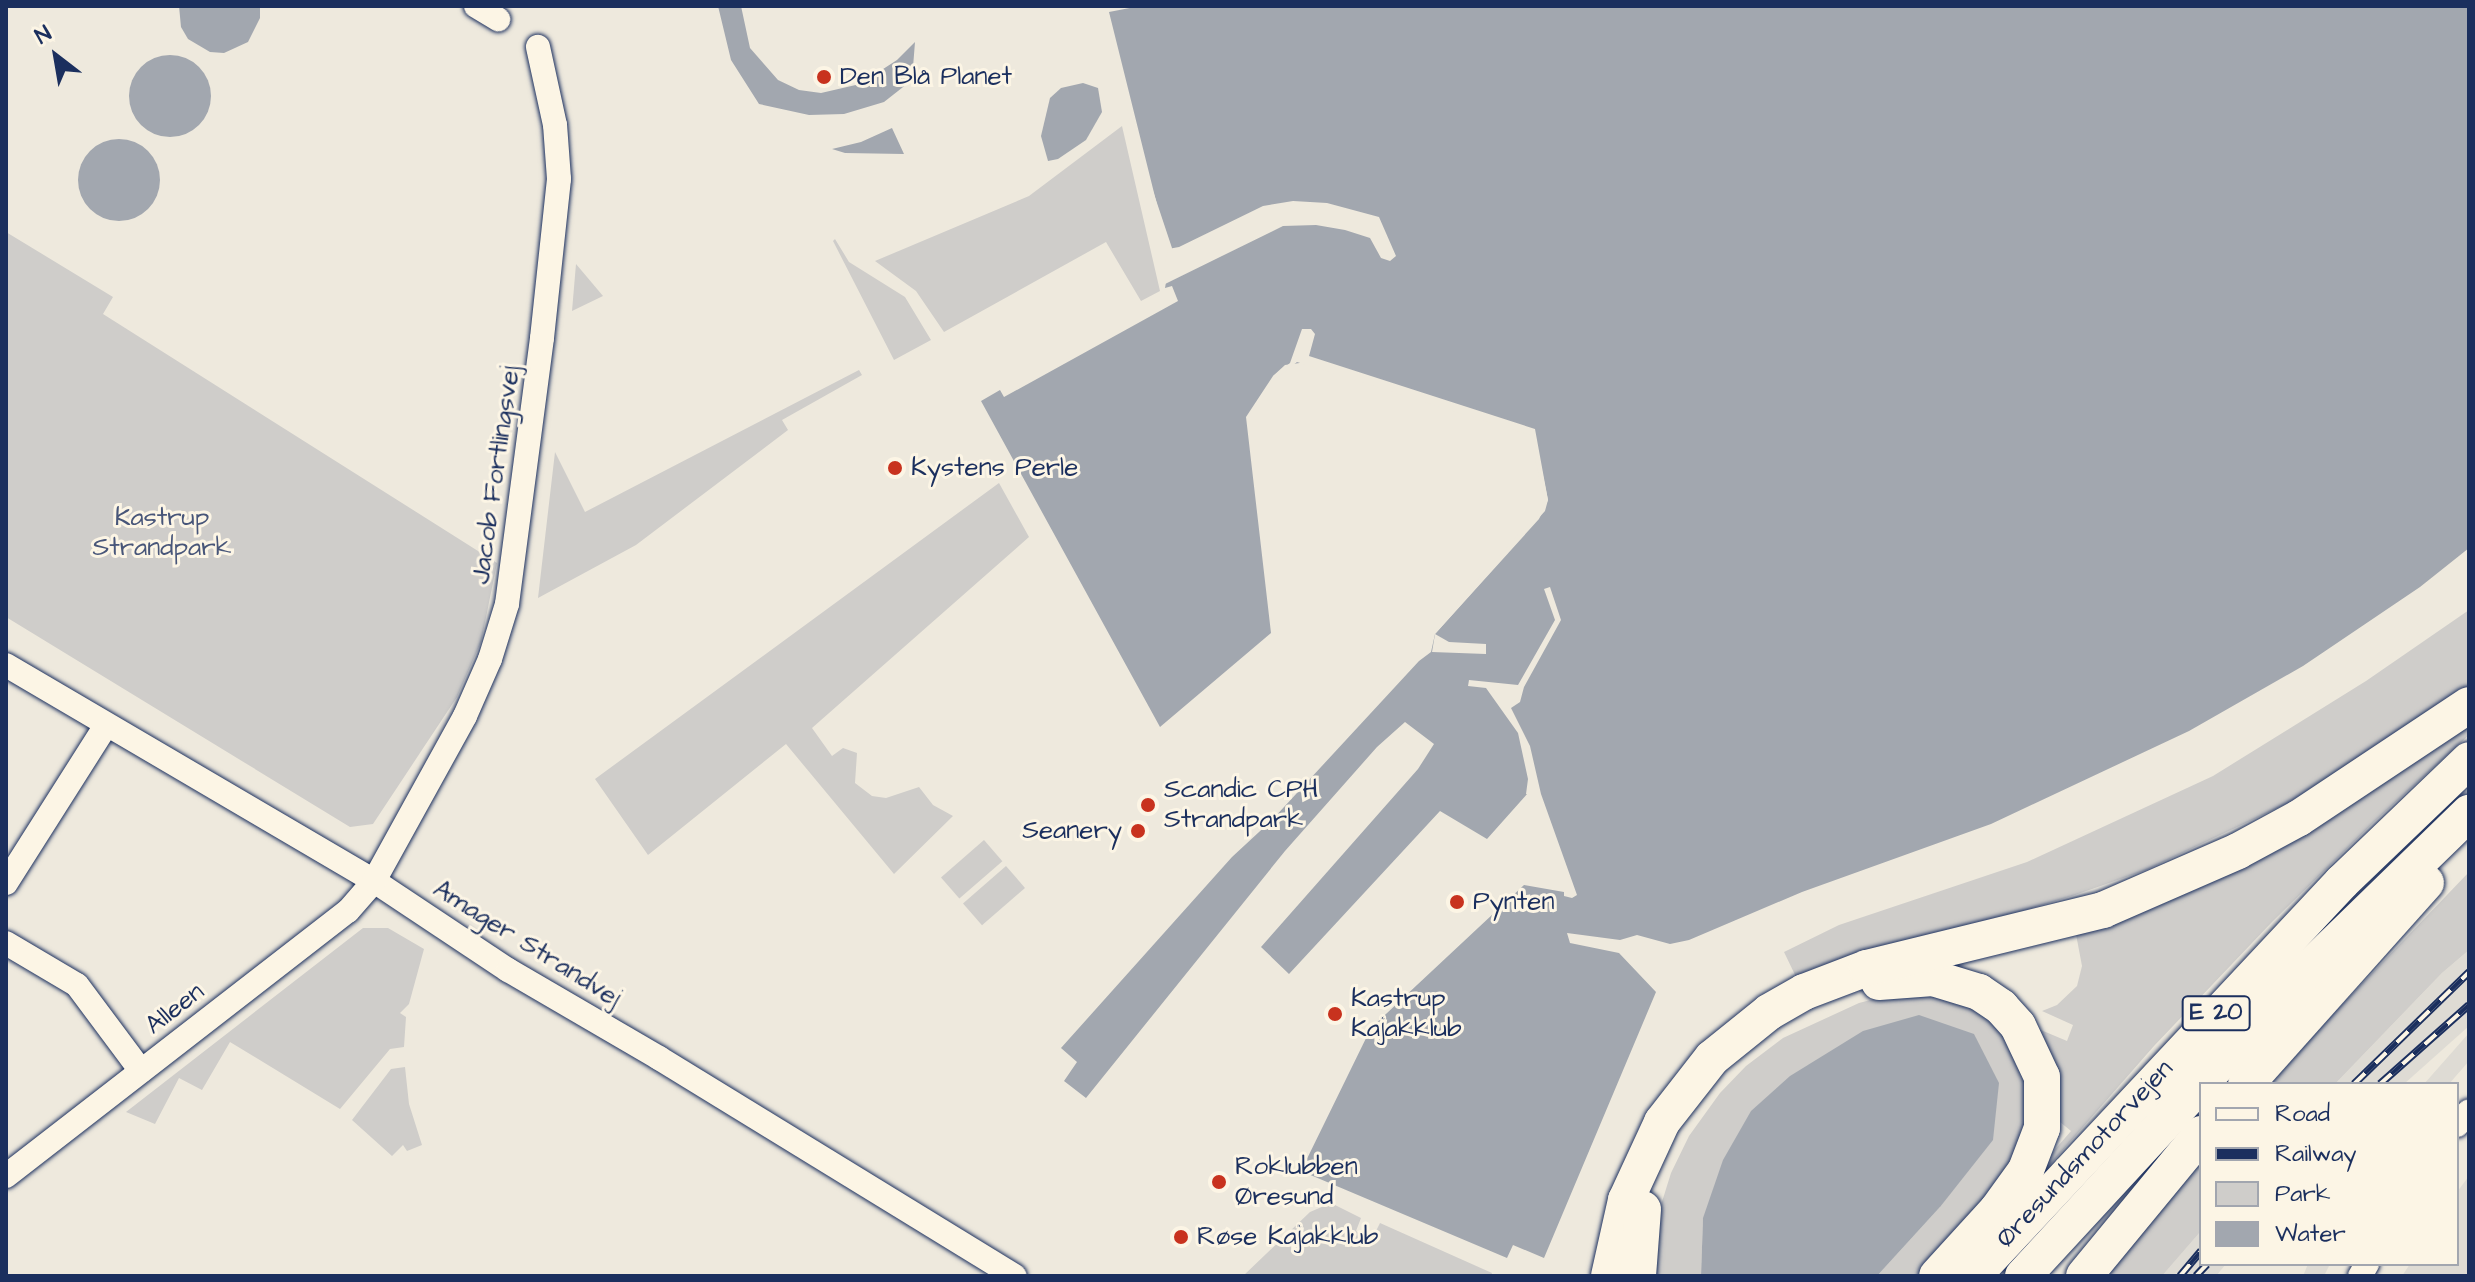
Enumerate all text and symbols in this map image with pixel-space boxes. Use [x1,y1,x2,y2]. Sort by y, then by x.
north arrow [16,16,96,96]
text: N [29,18,57,52]
place label: Den Blå Planet [840,61,1012,93]
marker: Den Blå Planet [815,68,833,86]
street label: Jacob Fortlingsvej [465,364,527,586]
place label: Kystens Perle [911,452,1078,484]
marker: Kystens Perle [886,459,904,477]
park label: Kastrup Strandpark [92,502,232,564]
place label: Scandic CPH Strandpark [1164,774,1318,836]
marker: Scandic CPH Strandpark [1139,796,1157,814]
place label: Seanery [1022,815,1122,847]
marker: Seanery [1129,822,1147,840]
street label: Amager Strandvej [427,874,627,1014]
place label: Pynten [1473,886,1554,918]
marker: Pynten [1448,893,1466,911]
street label: Alleen [139,976,211,1042]
place label: Kastrup Kajakklub [1351,983,1462,1044]
road number: E 20 [2180,993,2252,1033]
marker: Kastrup Kajakklub [1326,1005,1344,1023]
street label: Øresundsmotorvejen [1990,1054,2180,1254]
legend [2199,1082,2459,1266]
text: Road [2275,1097,2330,1131]
text: Railway [2275,1137,2357,1171]
place label: Roklubben Øresund [1235,1151,1358,1212]
marker: Roklubben Øresund [1210,1173,1228,1191]
text: Park [2275,1177,2331,1211]
text: Water [2275,1217,2346,1251]
place label: Røse Kajakklub [1197,1221,1378,1253]
marker: Røse Kajakklub [1172,1228,1190,1246]

